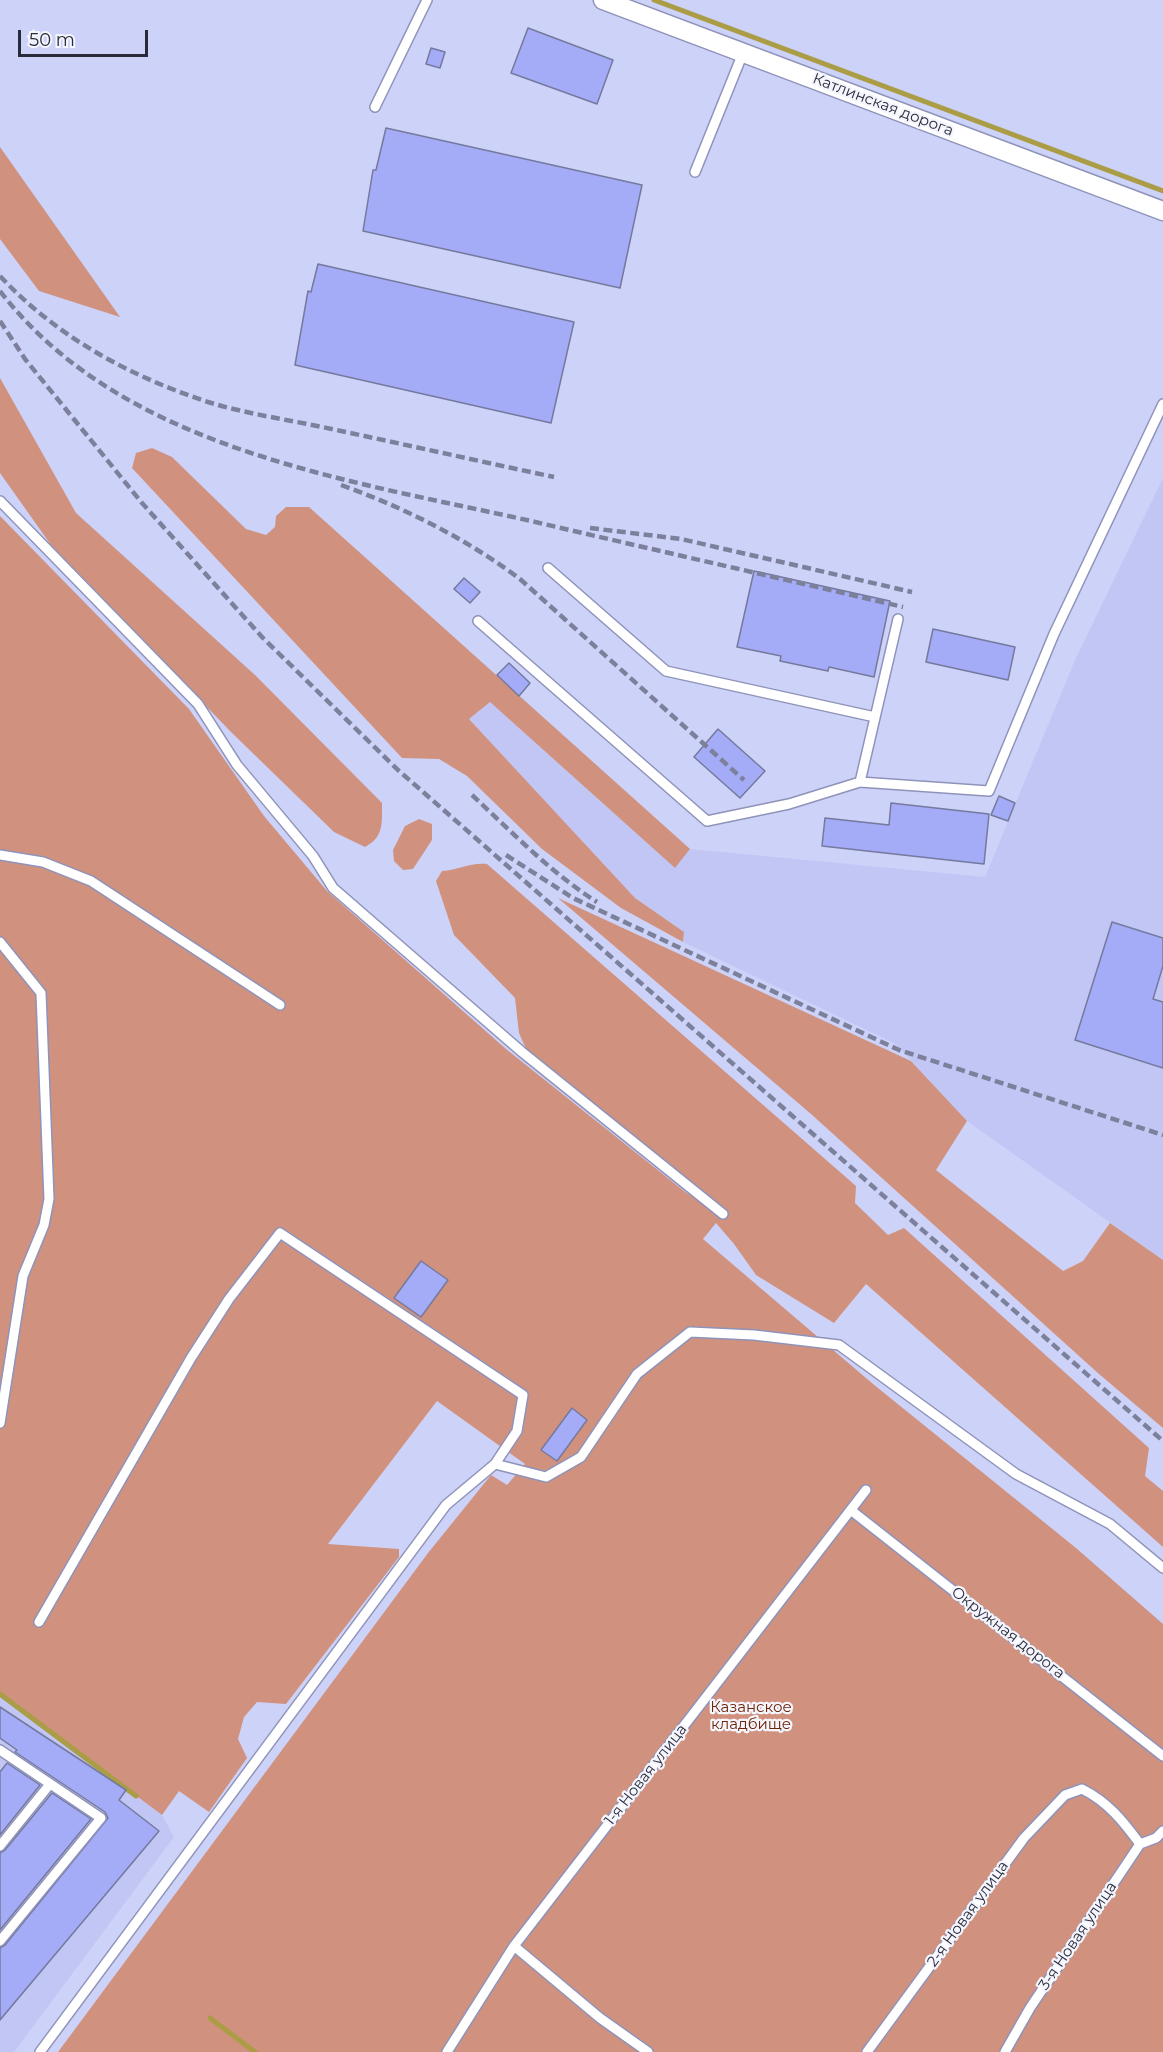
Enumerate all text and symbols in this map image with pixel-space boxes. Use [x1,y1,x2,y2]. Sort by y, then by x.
scale bar [21,18,152,56]
text: 50 m [29,29,75,51]
street label: Катлинская дорога [810,70,956,140]
street label: Окружная дорога [948,1583,1068,1683]
park label: Казанское кладбище [710,1699,792,1734]
street label: 1-я Новая улица [601,1721,691,1829]
street label: 2-я Новая улица [924,1858,1012,1970]
street label: 3-я Новая улица [1035,1879,1121,1993]

